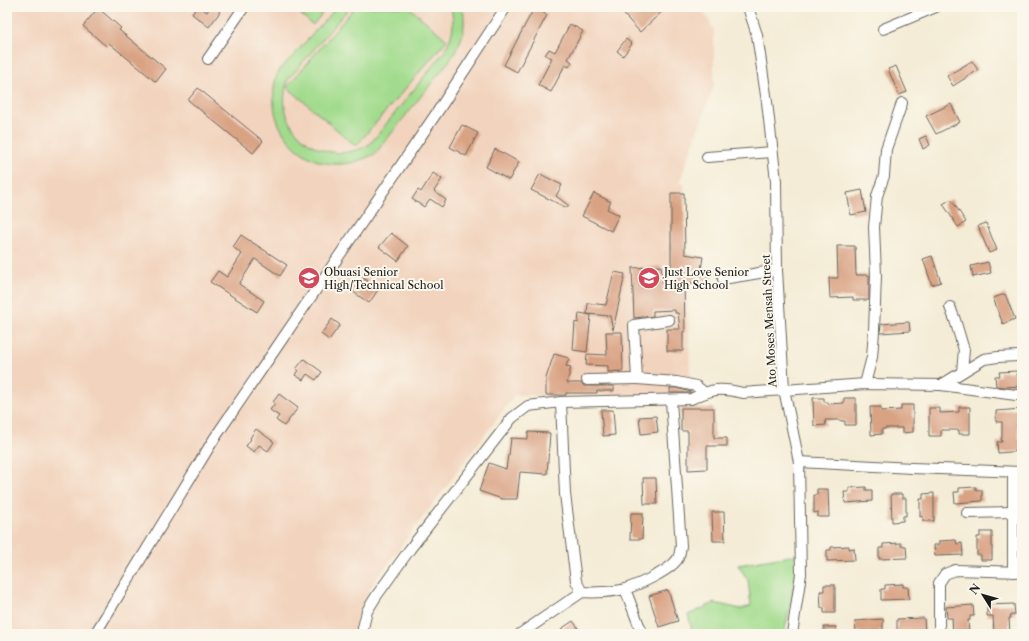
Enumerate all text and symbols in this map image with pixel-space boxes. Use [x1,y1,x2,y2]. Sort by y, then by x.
street label: Ato Moses Mensah Street [759,254,780,389]
school or university icon: Obuasi Senior High/Technical School [296,265,322,291]
place label: Obuasi Senior High/Technical School [324,265,444,292]
school or university icon: Just Love Senior High School [636,265,662,291]
place label: Just Love Senior High School [662,265,749,292]
north arrow [963,575,1003,615]
text: N [967,581,984,597]

